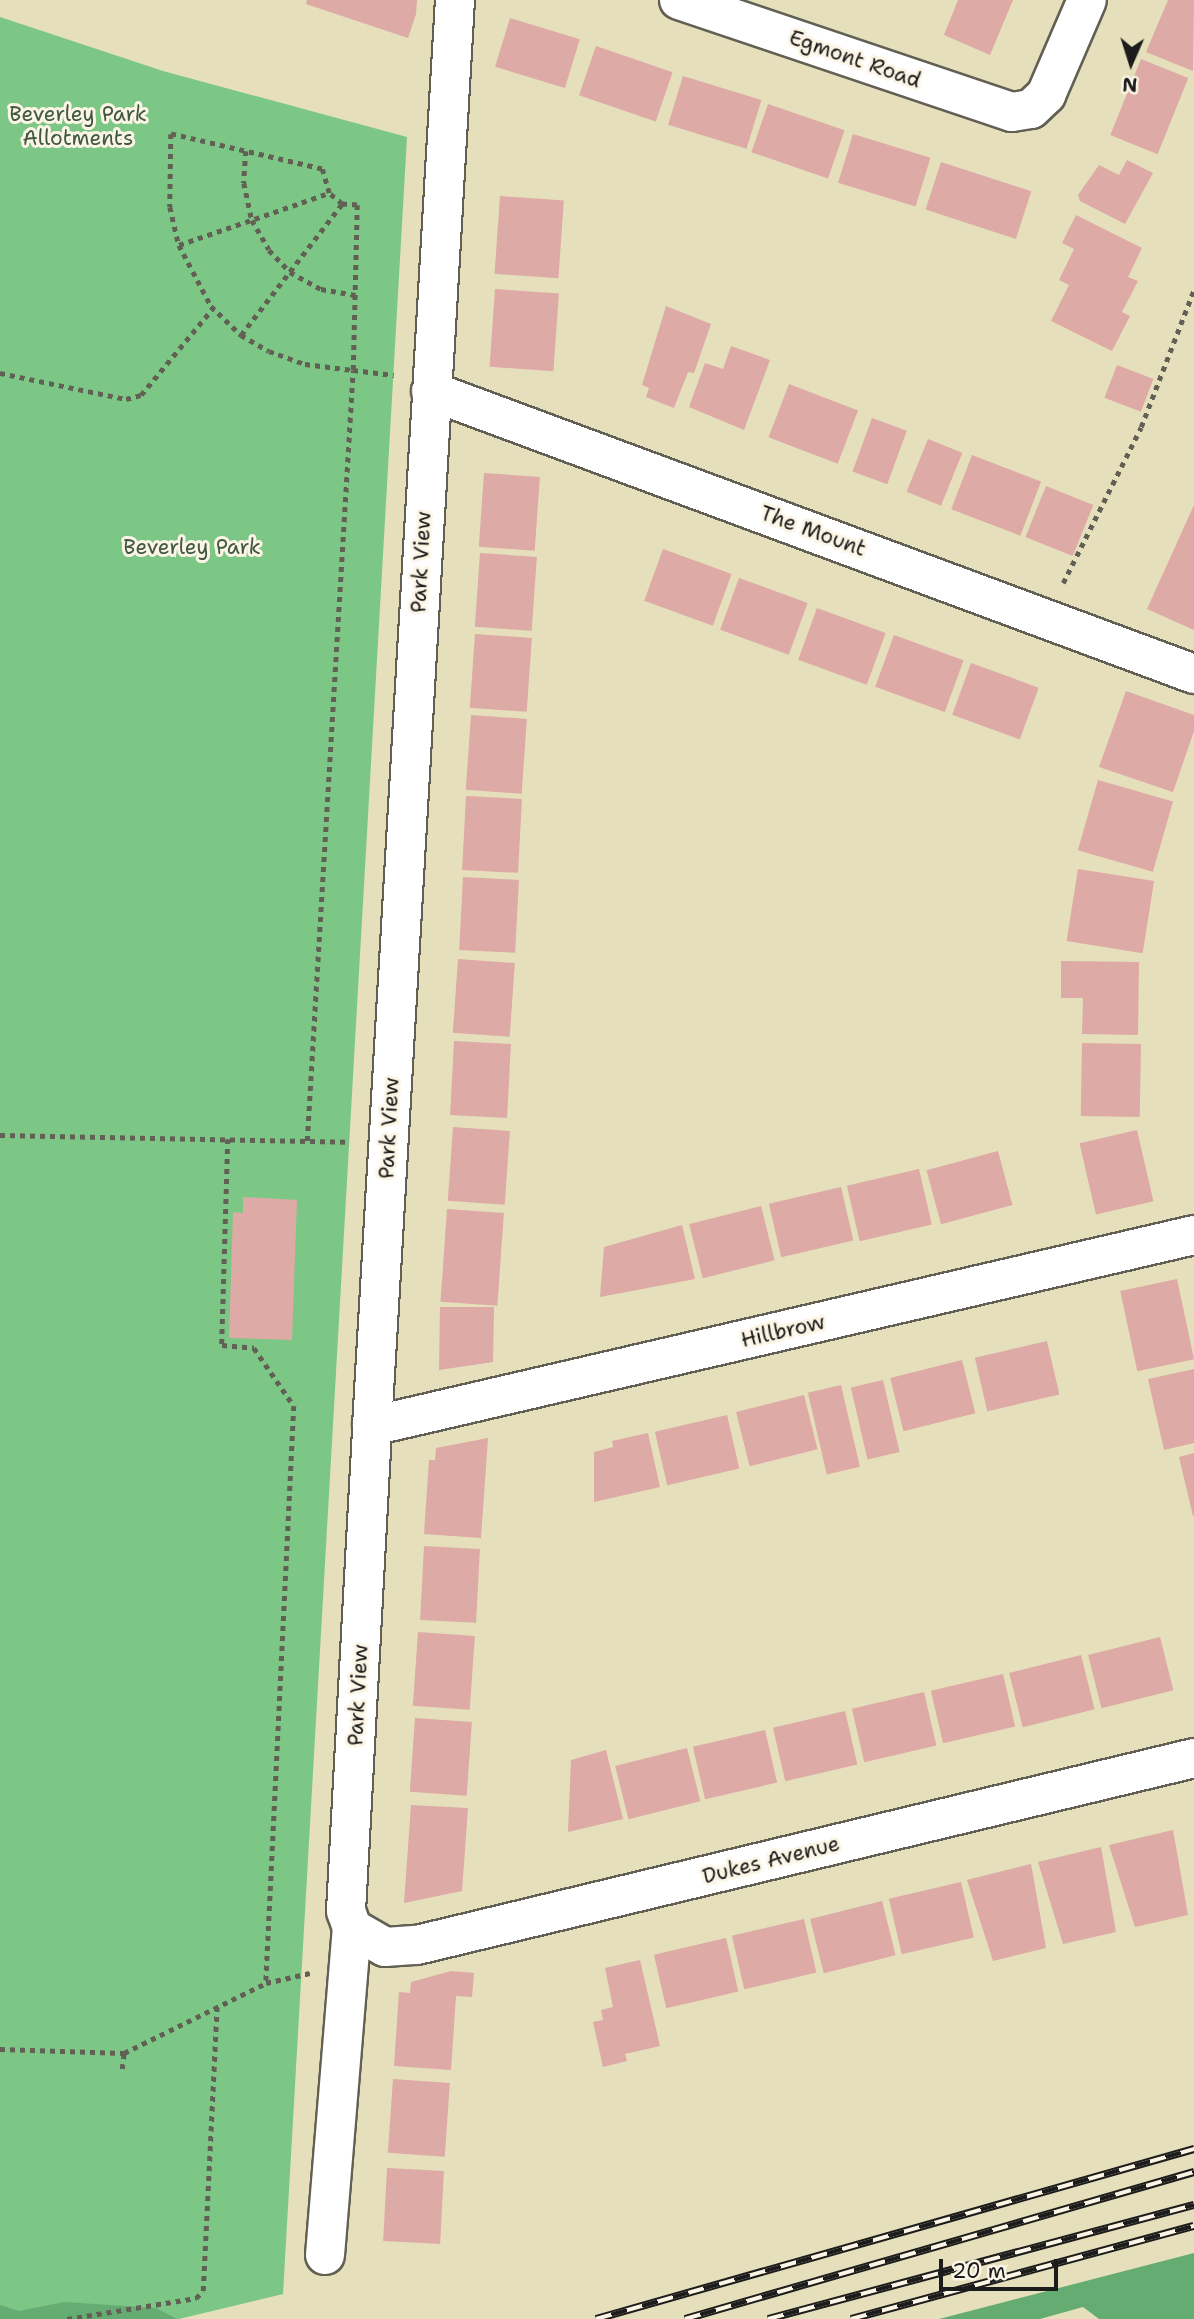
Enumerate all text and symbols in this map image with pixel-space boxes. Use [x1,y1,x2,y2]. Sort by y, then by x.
street label: Egmont Road [786,25,924,93]
north arrow [1096,28,1166,98]
text: N [1122,72,1138,97]
park label: Beverley Park Allotments [9,101,147,151]
street label: The Mount [757,500,869,562]
street label: Park View [406,510,436,614]
park label: Beverley Park [123,534,261,560]
street label: Park View [374,1076,404,1180]
street label: Hillbrow [739,1309,827,1353]
street label: Park View [343,1643,373,1747]
street label: Dukes Avenue [700,1831,842,1889]
scale bar [942,2246,1061,2290]
text: 20 m [952,2257,1006,2285]

